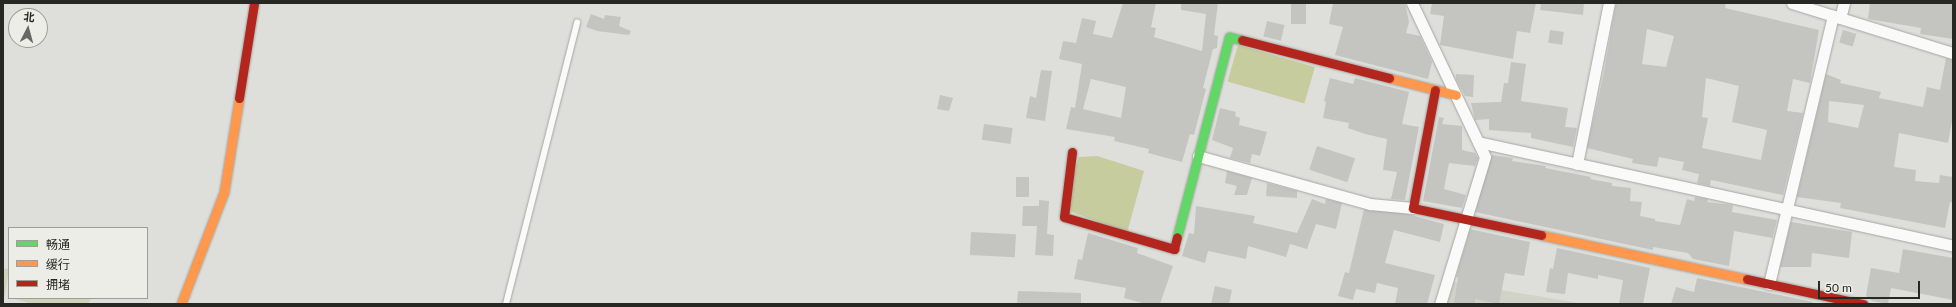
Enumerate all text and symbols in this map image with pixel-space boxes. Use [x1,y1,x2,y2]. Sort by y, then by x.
north arrow [8,8,48,48]
text: 北 [23,10,35,24]
legend [8,227,148,299]
text: 畅通 [46,237,70,252]
text: 缓行 [46,257,70,272]
scale bar [1820,273,1922,299]
text: 拥堵 [46,277,70,292]
text: 50 m [1825,280,1852,295]

